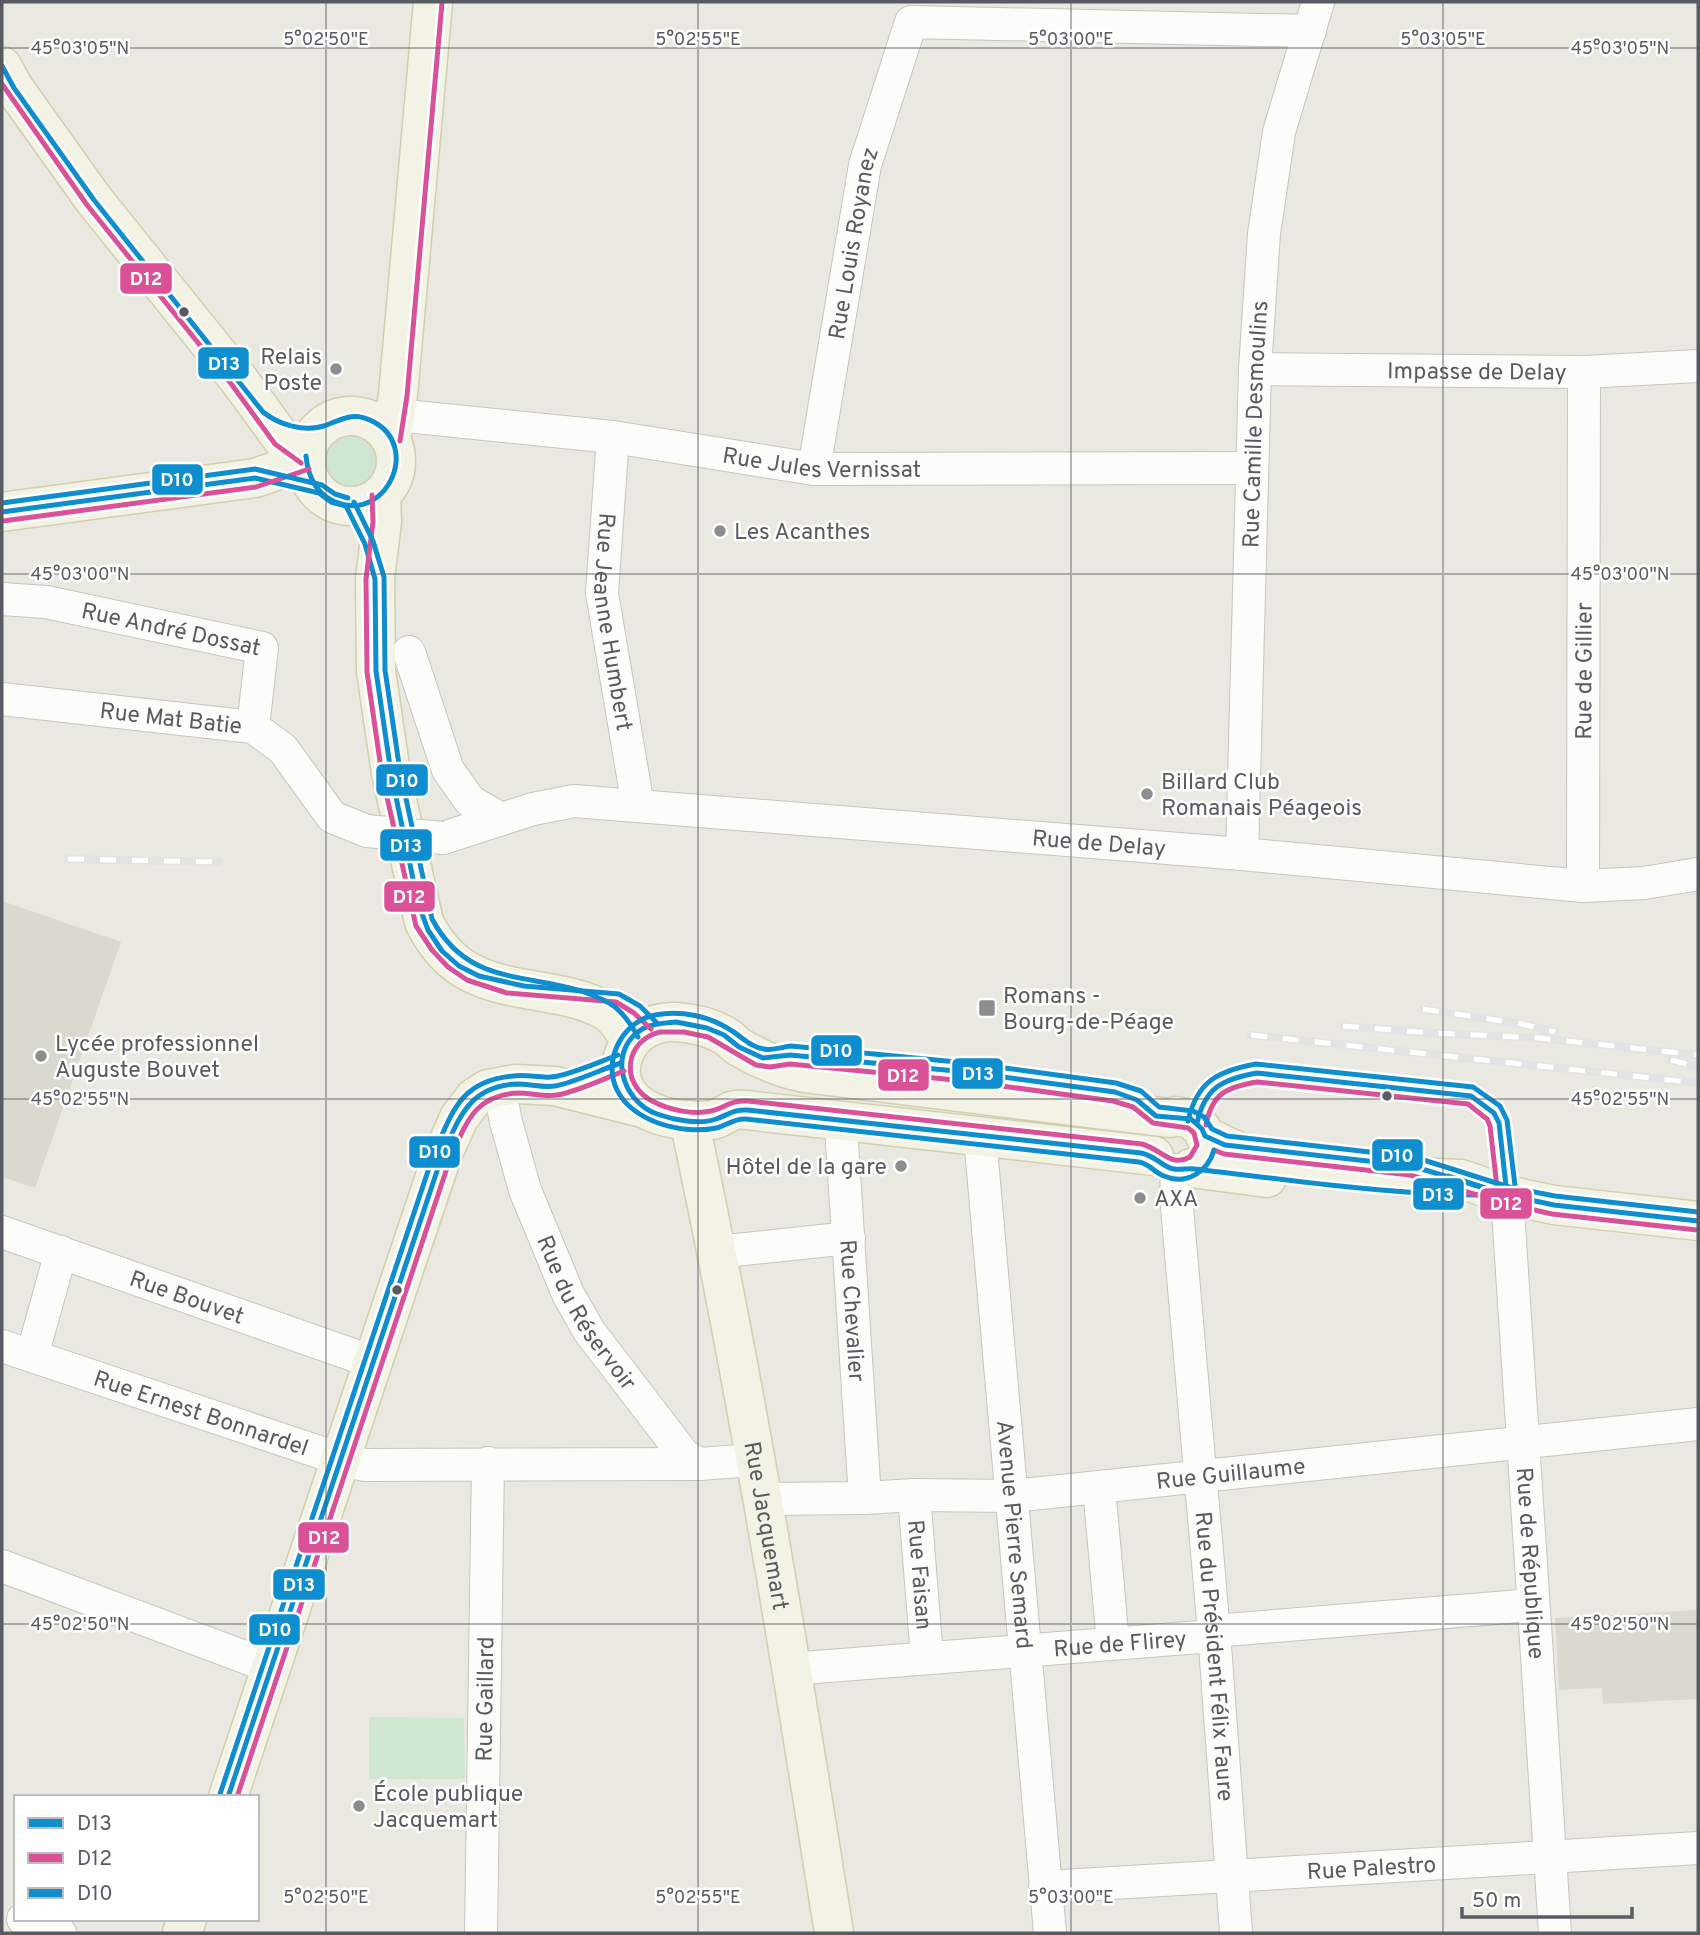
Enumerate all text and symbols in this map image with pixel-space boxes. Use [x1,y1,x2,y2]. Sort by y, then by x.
text: 5°02'50"E [283,29,369,52]
text: 5°02'55"E [655,29,741,52]
text: 5°03'00"E [1028,29,1114,52]
text: 5°03'05"E [1400,29,1486,52]
text: 45°03'05"N [31,38,129,61]
text: 45°03'05"N [1571,38,1669,61]
street label: Rue Louis Royanez [824,144,887,342]
line badge: D12 [119,262,173,295]
text: D12 [130,268,162,292]
street label: Rue Camille Desmoulins [1238,300,1277,548]
unlabelled marker [177,305,191,319]
place label: Relais Poste [260,344,322,399]
line badge: D13 [197,346,250,380]
text: D13 [208,353,240,377]
street label: Impasse de Delay [1387,358,1567,389]
marker: Relais Poste [328,361,344,377]
street label: Rue Jules Vernissat [720,443,921,486]
line badge: D10 [151,463,204,496]
text: D10 [160,469,194,493]
street label: Rue Jeanne Humbert [585,512,637,733]
place label: Les Acanthes [734,519,870,548]
marker: Les Acanthes [712,523,728,539]
text: 45°03'00"N [31,564,129,587]
text: 45°03'00"N [1571,564,1669,587]
street label: Rue André Dossat [78,598,263,664]
street label: Rue de Gillier [1571,602,1601,740]
street label: Rue Mat Batie [98,698,243,743]
line badge: D10 [375,763,429,797]
place label: Billard Club Romanais Péageois [1161,769,1362,824]
text: D10 [385,770,419,794]
marker: Billard Club Romanais Péageois [1139,786,1155,802]
street label: Rue de Delay [1031,825,1167,865]
line badge: D13 [379,828,433,862]
text: D13 [390,835,422,859]
line badge: D12 [383,880,436,913]
text: D12 [393,886,425,910]
place label: Romans - Bourg-de-Péage [1003,983,1174,1038]
marker: Romans - Bourg-de-Péage [977,998,997,1018]
place label: Lycée professionnel Auguste Bouvet [55,1031,259,1086]
line badge: D10 [810,1034,863,1067]
text: D10 [819,1040,853,1064]
marker: Lycée professionnel Auguste Bouvet [33,1048,49,1064]
line badge: D13 [951,1057,1004,1090]
line badge: D12 [877,1058,930,1092]
text: D13 [962,1063,994,1087]
text: D12 [887,1065,919,1089]
text: 45°02'55"N [31,1089,129,1112]
unlabelled marker [1380,1089,1394,1103]
text: 45°02'55"N [1571,1089,1669,1112]
line badge: D10 [408,1135,461,1169]
line badge: D10 [1371,1138,1424,1172]
text: D10 [418,1141,452,1165]
text: D10 [1380,1145,1414,1169]
place label: Hôtel de la gare [726,1154,887,1183]
marker: Hôtel de la gare [893,1158,909,1174]
line badge: D13 [1412,1177,1465,1211]
text: D13 [1422,1184,1454,1208]
place label: AXA [1154,1186,1198,1215]
line badge: D12 [1479,1187,1533,1220]
marker: AXA [1132,1190,1148,1206]
text: D12 [1490,1193,1522,1217]
street label: Rue du Réservoir [528,1232,641,1397]
street label: Rue Chevalier [831,1239,869,1383]
street label: Rue Bouvet [125,1266,247,1333]
unlabelled marker [390,1283,404,1297]
street label: Rue Ernest Bonnardel [89,1366,312,1464]
street label: Avenue Pierre Semard [988,1419,1037,1650]
street label: Rue Jacquemart [735,1439,793,1613]
street label: Rue Guillaume [1155,1453,1307,1498]
street label: Rue de République [1508,1466,1549,1660]
street label: Rue du Président Félix Faure [1187,1510,1238,1802]
street label: Rue Faisan [899,1519,937,1631]
line badge: D12 [297,1521,350,1554]
text: D12 [308,1527,340,1551]
line badge: D13 [272,1568,326,1601]
text: D13 [283,1574,315,1598]
line badge: D10 [248,1613,301,1646]
text: 45°02'50"N [31,1614,129,1637]
text: 45°02'50"N [1571,1614,1669,1637]
text: D10 [258,1619,292,1643]
street label: Rue de Flirey [1052,1626,1188,1665]
street label: Rue Gaillard [472,1636,502,1762]
place label: École publique Jacquemart [373,1780,523,1836]
legend [14,1795,259,1921]
marker: École publique Jacquemart [351,1798,367,1814]
text: D13 [77,1811,112,1838]
text: D12 [77,1846,112,1873]
street label: Rue Palestro [1306,1852,1437,1888]
scale bar [1462,1876,1632,1920]
text: D10 [77,1881,113,1908]
text: 5°02'50"E [283,1887,369,1910]
text: 5°02'55"E [655,1887,741,1910]
text: 5°03'00"E [1028,1887,1114,1910]
text: 50 m [1472,1888,1521,1915]

